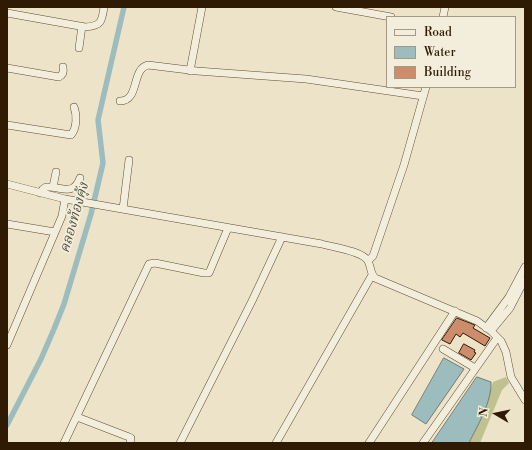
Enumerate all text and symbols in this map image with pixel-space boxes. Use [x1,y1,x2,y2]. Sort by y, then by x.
legend [386,16,516,88]
text: Road [424,25,452,40]
text: Water [424,45,456,60]
text: Building [424,65,471,80]
water label: คลองท้องคุ้ง [57,181,93,255]
north arrow [476,394,516,434]
text: N [477,407,492,418]

